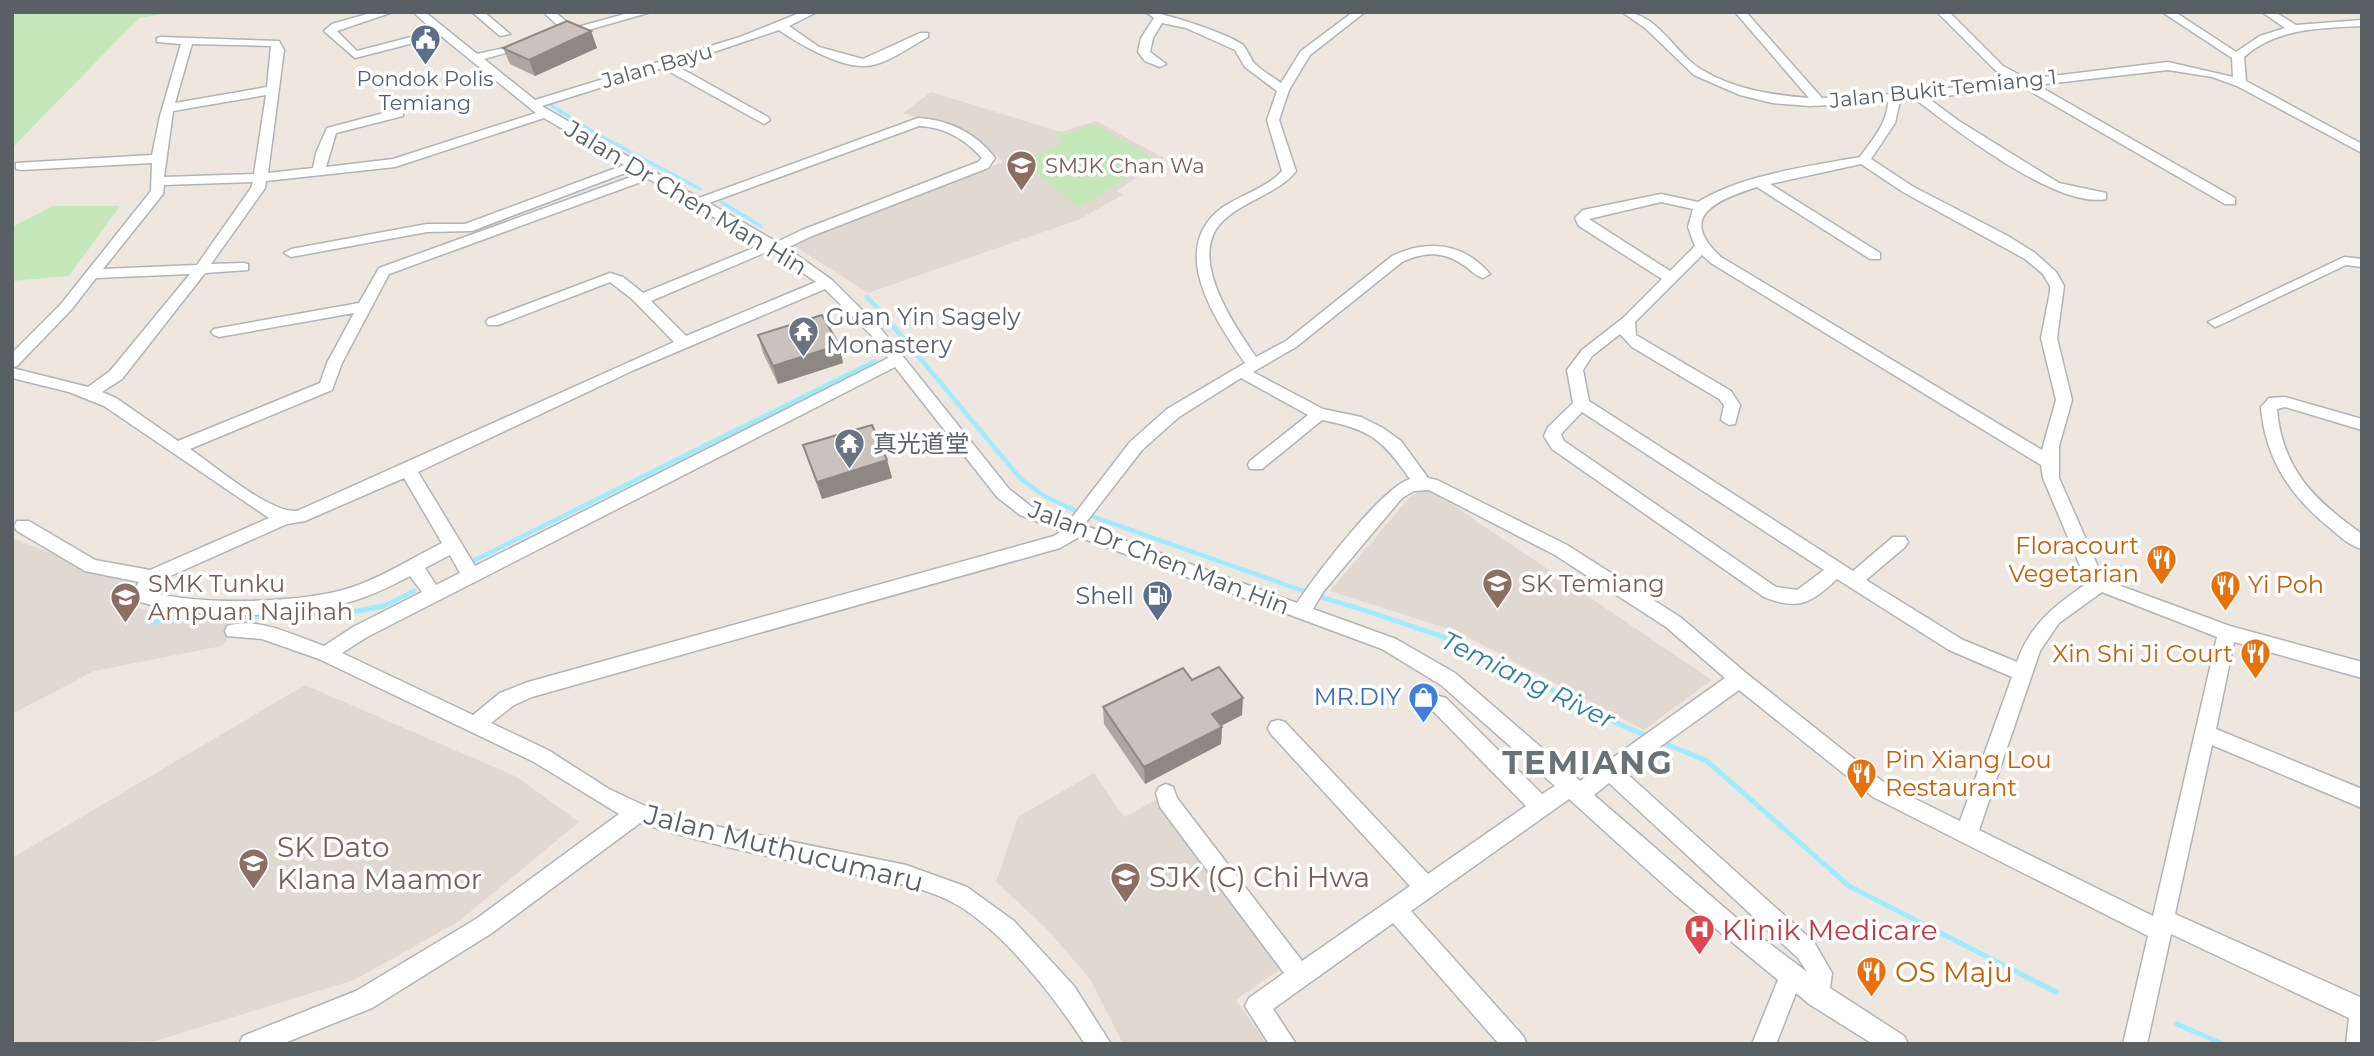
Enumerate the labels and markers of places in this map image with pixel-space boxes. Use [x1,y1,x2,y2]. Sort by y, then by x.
public building icon: Pondok Polis Temiang [408,22,442,66]
place label: Pondok Polis Temiang [356,66,494,115]
school or university icon: SMJK Chan Wa [1005,149,1039,193]
place label: SMJK Chan Wa [1045,153,1205,178]
place label: Guan Yin Sagely Monastery [826,302,1021,359]
temple icon: Guan Yin Sagely Monastery [786,314,820,358]
temple icon: 真光道堂 [833,427,867,471]
place label: 真光道堂 [873,429,969,458]
place label: Floracourt Vegetarian [2008,531,2139,588]
restaurant icon: Floracourt Vegetarian [2145,543,2179,587]
school or university icon: SK Temiang [1481,567,1515,611]
restaurant icon: Yi Poh [2208,568,2242,612]
place label: SMK Tunku Ampuan Najihah [148,569,353,626]
place label: SK Temiang [1521,569,1665,598]
place label: Yi Poh [2248,570,2324,599]
fuel station icon: Shell [1140,579,1174,623]
school or university icon: SMK Tunku Ampuan Najihah [108,581,142,625]
place label: Shell [1076,581,1134,610]
restaurant icon: Xin Shi Ji Court [2239,637,2273,681]
place label: Xin Shi Ji Court [2052,639,2233,668]
shop icon: MR.DIY [1407,680,1441,724]
place label: MR.DIY [1314,682,1402,711]
place label: Pin Xiang Lou Restaurant [1885,745,2052,802]
restaurant icon: Pin Xiang Lou Restaurant [1845,757,1879,801]
place label: SK Dato Klana Maamor [277,830,482,896]
school or university icon: SK Dato Klana Maamor [237,846,271,890]
school or university icon: SJK (C) Chi Hwa [1109,860,1143,904]
place label: SJK (C) Chi Hwa [1149,860,1370,894]
hospital icon: Klinik Medicare [1682,913,1716,957]
place label: Klinik Medicare [1722,913,1938,947]
restaurant icon: OS Maju [1855,955,1889,999]
place label: OS Maju [1895,955,2013,989]

